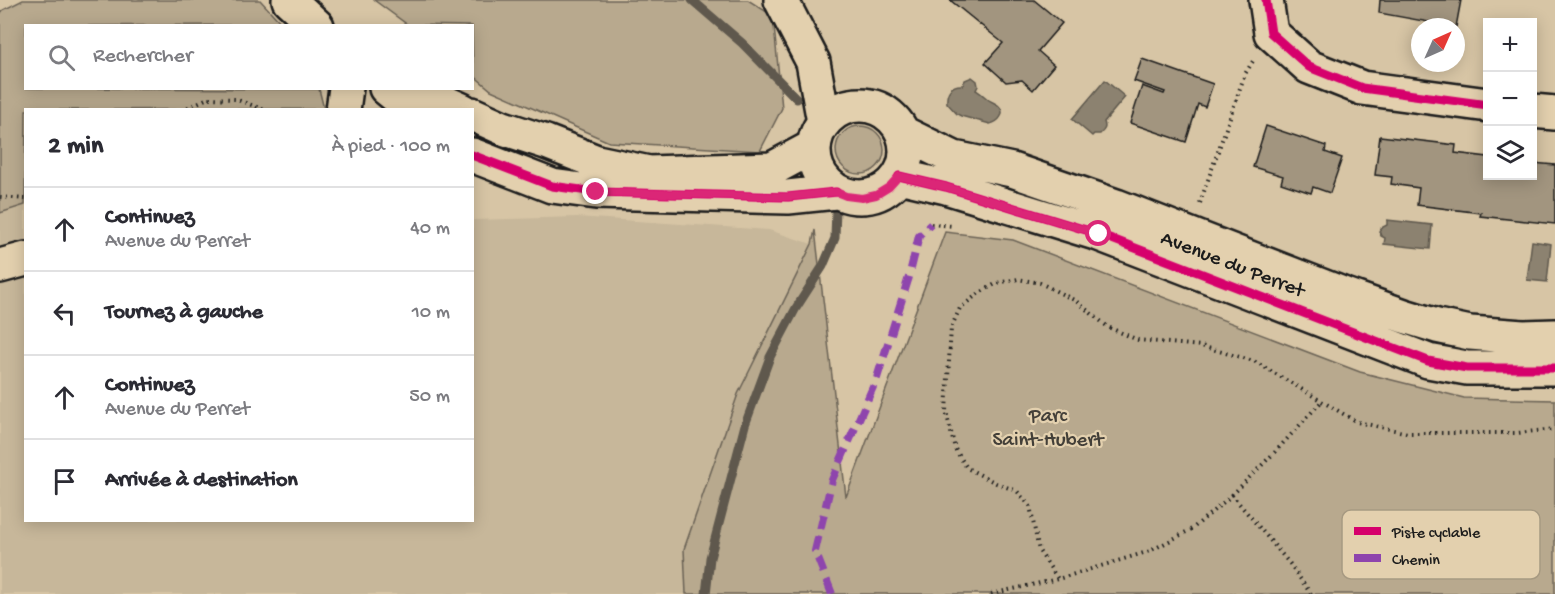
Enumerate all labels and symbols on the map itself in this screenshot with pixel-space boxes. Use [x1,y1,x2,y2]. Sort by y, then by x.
north arrow [1411,18,1465,72]
route end [582,178,608,204]
route start [1085,220,1111,246]
street label: Avenue du Perret [1157,227,1310,306]
park label: Parc Saint-Hubert [993,405,1106,454]
legend [1342,510,1540,579]
text: Piste cyclable [1391,525,1481,544]
text: Chemin [1392,552,1440,571]

